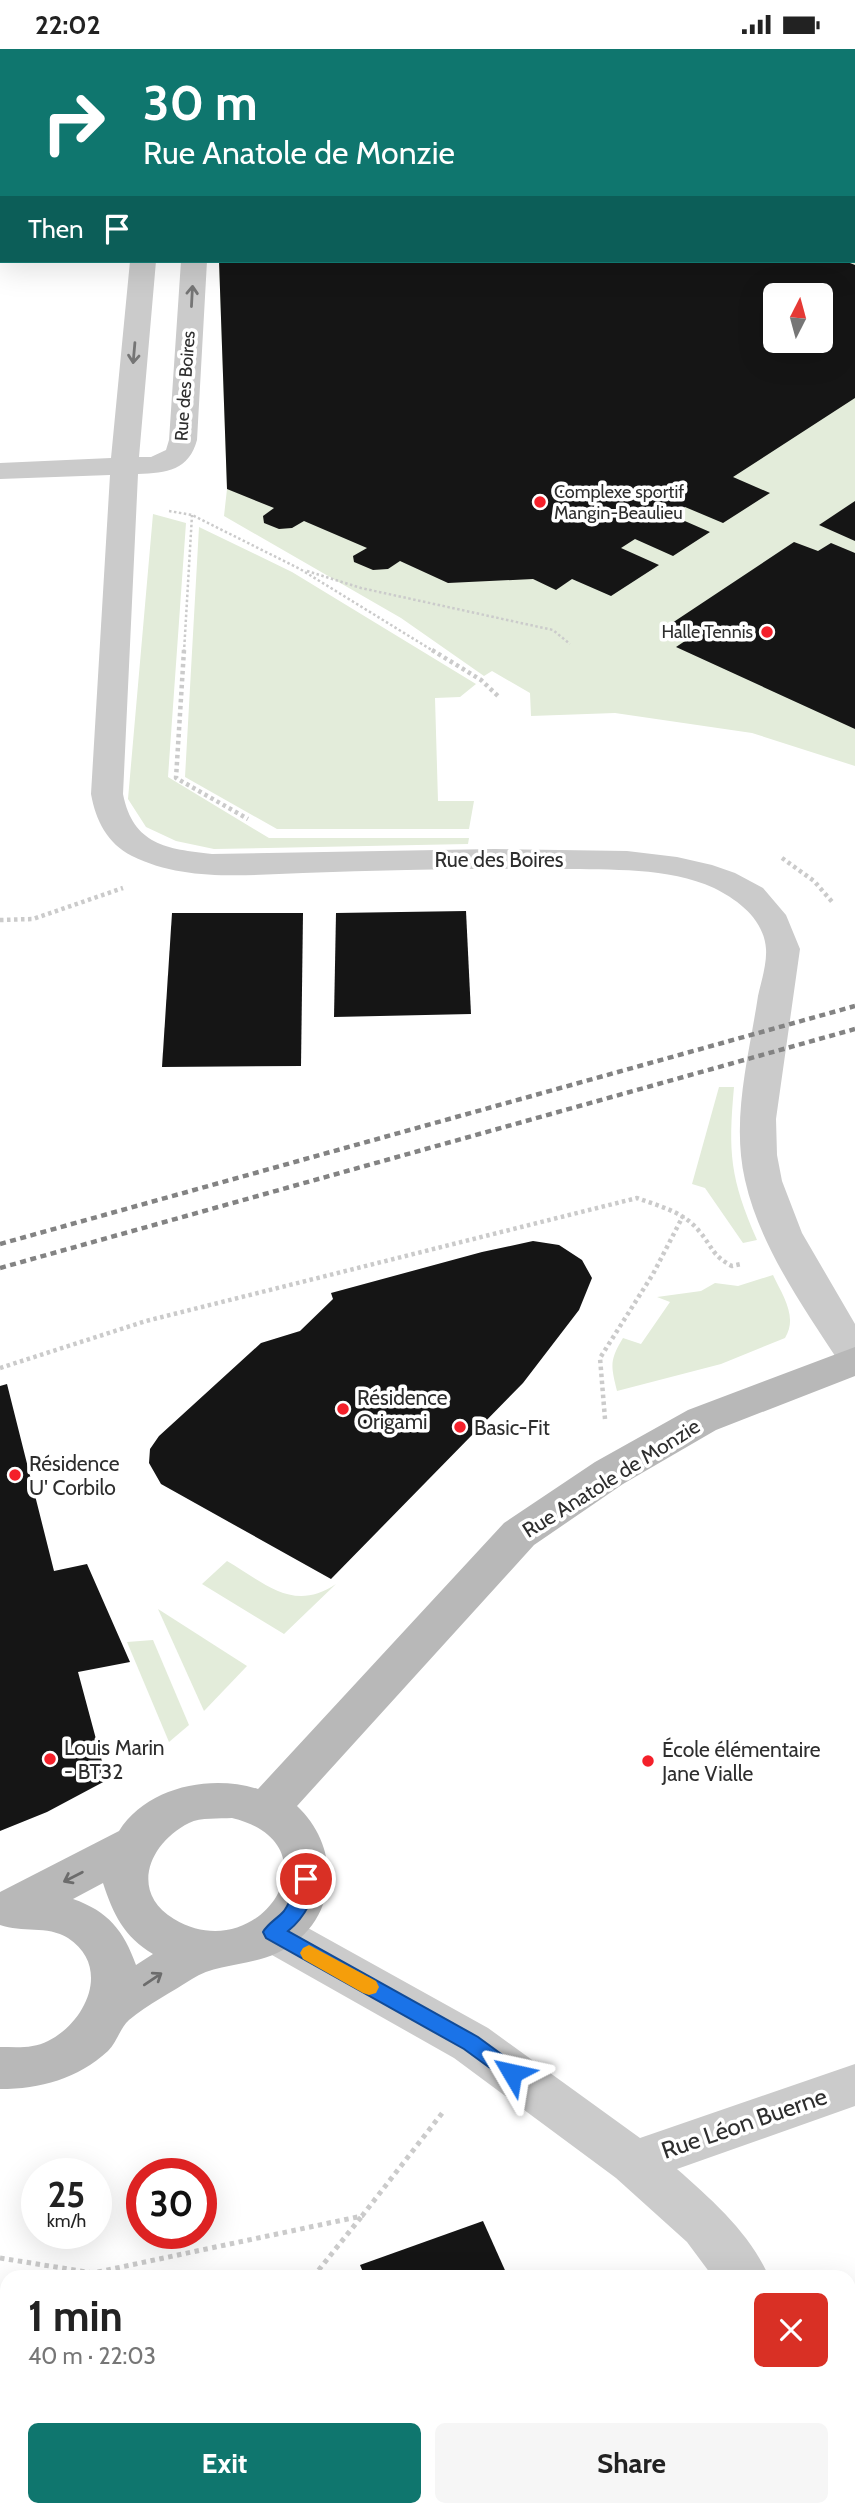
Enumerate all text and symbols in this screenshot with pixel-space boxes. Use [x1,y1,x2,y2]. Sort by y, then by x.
text: 22:02 [35,9,100,41]
text: 30 m [143,73,258,132]
icon: right [28,77,119,168]
text: Rue Anatole de Monzie [143,133,455,172]
icon: arrive [98,210,136,248]
text: Then [28,213,84,245]
north arrow [763,283,833,353]
map controls [763,283,833,353]
one-way arrow [185,285,198,308]
street label: Rue des Boires [170,330,200,442]
one-way arrow [127,341,140,364]
place label: Complexe sportif Mangin-Beaulieu [554,481,684,524]
marker: Complexe sportif Mangin-Beaulieu [532,494,548,510]
place label: Halle Tennis [661,621,753,643]
marker: Halle Tennis [759,624,775,640]
street label: Rue des Boires [434,847,564,872]
place label: Résidence Origami [357,1385,448,1434]
marker: Résidence Origami [335,1401,351,1417]
street label: Rue Anatole de Monzie [518,1413,705,1543]
place label: Basic-Fit [474,1415,550,1440]
marker: Basic-Fit [452,1419,468,1435]
place label: Résidence U' Corbilo [29,1451,120,1500]
marker: Résidence U' Corbilo [7,1467,23,1483]
place label: Louis Marin - BT32 [64,1735,165,1784]
place label: École élémentaire Jane Vialle [661,1737,821,1786]
marker: Louis Marin - BT32 [42,1751,58,1767]
marker: École élémentaire Jane Vialle [640,1753,656,1769]
pin [276,1849,336,1909]
icon: arrive [287,1860,325,1898]
one-way arrow [63,1871,84,1884]
one-way arrow [143,1972,163,1986]
position arrow [475,2036,549,2110]
street label: Rue Léon Buerne [658,2081,830,2165]
speed limit sign: 30 [126,2158,217,2249]
text: 25 [48,2173,85,2216]
text: km/h [47,2210,86,2232]
text: 1 min [28,2290,123,2342]
button: close [754,2293,828,2367]
text: 40 m · 22:03 [28,2342,156,2370]
button: Exit [28,2423,421,2503]
button: Share [435,2423,828,2503]

